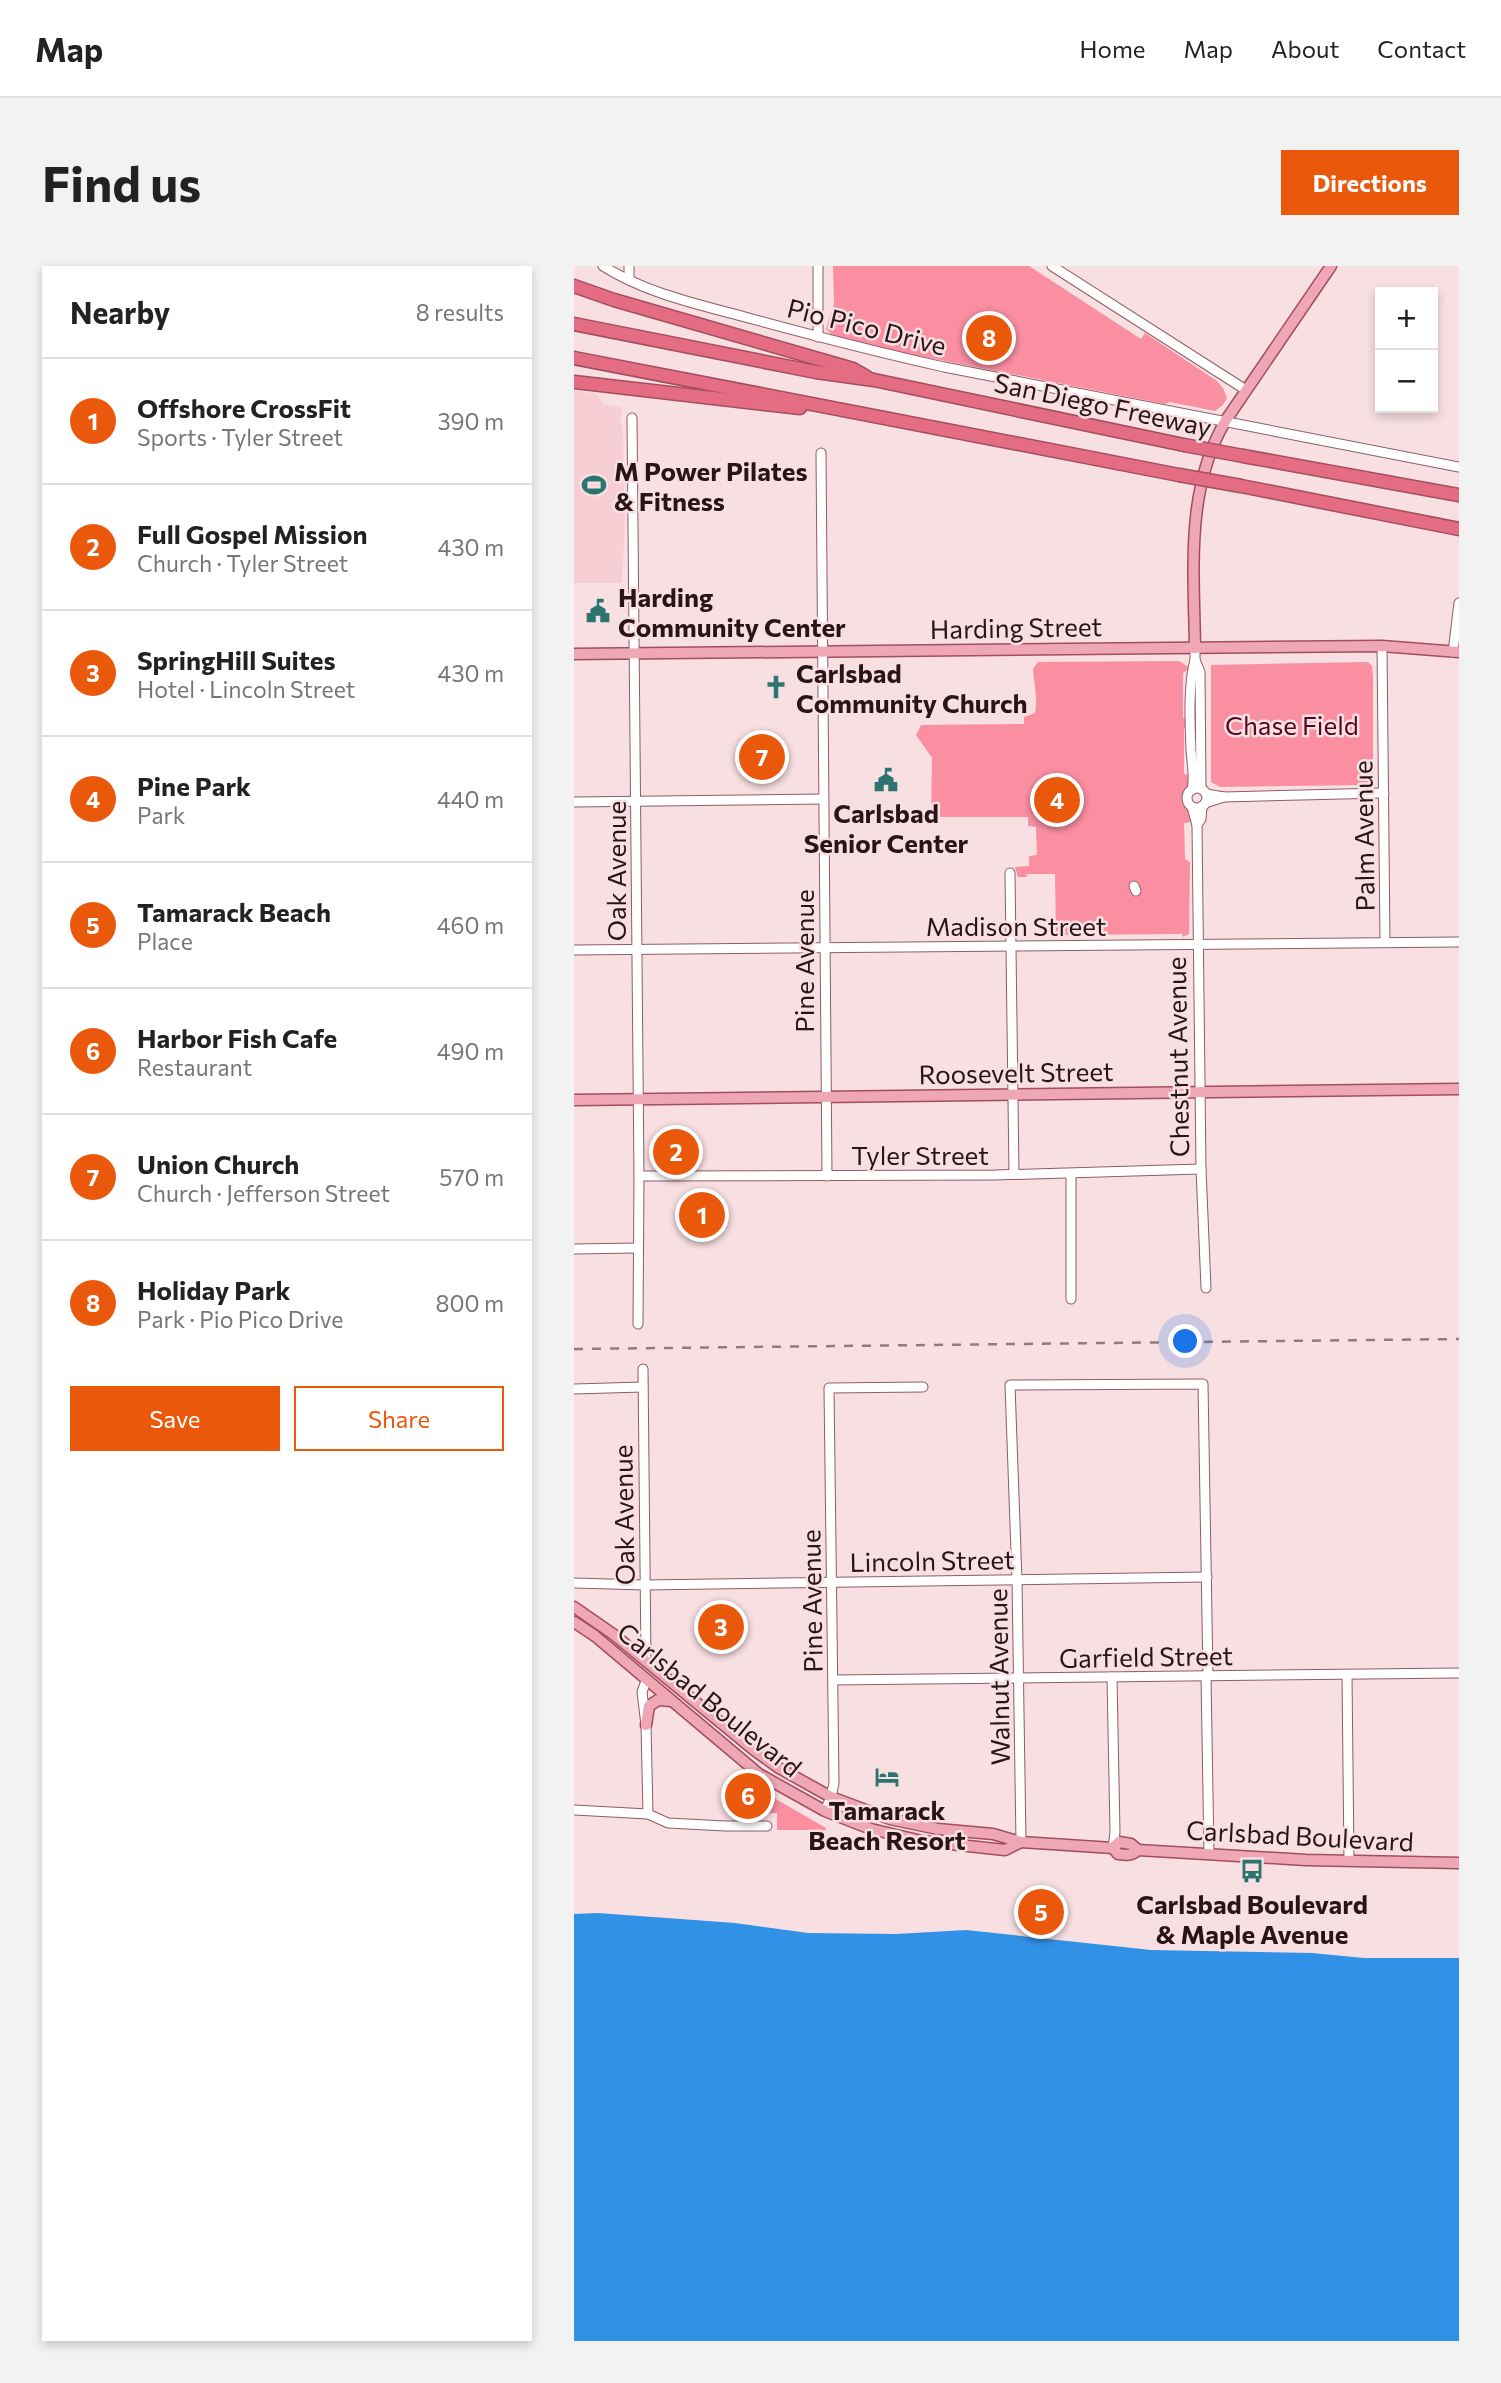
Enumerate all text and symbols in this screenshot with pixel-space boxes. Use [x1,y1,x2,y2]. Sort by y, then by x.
text: Map [35,28,103,69]
text: Home [1080,34,1146,63]
text: Map [1184,34,1233,63]
text: About [1271,34,1339,63]
text: Contact [1377,34,1466,63]
button: Directions [1281,150,1459,215]
text: Find us [42,152,201,212]
map controls [1375,287,1438,413]
button: + [1375,287,1438,350]
street label: Pio Pico Drive [784,291,950,361]
text: Nearby [70,293,170,330]
text: 8 results [416,298,504,326]
pin: 8 [966,312,1012,364]
button: − [1375,350,1438,413]
street label: San Diego Freeway [991,366,1215,442]
text: Offshore CrossFit [137,392,351,423]
text: 1 [88,407,98,435]
text: 390 m [437,407,504,435]
text: Sports · Tyler Street [137,423,343,451]
place label: M Power Pilates & Fitness [614,455,808,516]
sports icon: M Power Pilates & Fitness [580,471,608,499]
text: Full Gospel Mission [137,518,368,549]
text: 2 [86,533,100,561]
text: 430 m [438,533,504,561]
text: Church · Tyler Street [137,549,348,577]
place label: Harding Community Center [618,581,846,642]
public building icon: Harding Community Center [584,597,612,625]
street label: Harding Street [930,610,1102,644]
text: SpringHill Suites [137,644,336,675]
place label: Carlsbad Community Church [796,657,1028,718]
text: 3 [86,659,100,687]
text: 430 m [438,659,504,687]
church icon: Carlsbad Community Church [762,673,790,701]
text: Hotel · Lincoln Street [137,675,355,703]
park label: Chase Field [1225,709,1359,740]
pin: 7 [739,731,785,783]
street label: Palm Avenue [1346,760,1380,912]
public building icon: Carlsbad Senior Center [872,766,900,794]
text: Pine Park [137,770,251,801]
pin: 4 [1034,774,1080,826]
text: 4 [86,785,100,813]
text: 440 m [437,785,504,813]
place label: Carlsbad Senior Center [804,797,969,858]
text: Park [137,801,185,829]
street label: Oak Avenue [600,801,631,941]
street label: Pine Avenue [788,889,819,1033]
text: Tamarack Beach [137,896,331,927]
street label: Madison Street [926,910,1106,941]
text: 5 [86,911,100,939]
text: 460 m [437,911,504,939]
text: Place [137,927,193,955]
street label: Chestnut Avenue [1160,956,1194,1158]
text: Harbor Fish Cafe [137,1022,337,1053]
text: 6 [86,1037,100,1065]
text: 490 m [437,1037,504,1065]
text: Restaurant [137,1053,252,1081]
street label: Roosevelt Street [918,1055,1114,1089]
pin: 2 [653,1126,699,1178]
street label: Tyler Street [851,1139,989,1170]
text: Union Church [137,1148,299,1179]
text: 7 [87,1163,99,1191]
text: 570 m [439,1163,504,1191]
text: Church · Jefferson Street [137,1179,390,1207]
pin: 1 [679,1189,725,1241]
text: Holiday Park [137,1274,290,1305]
text: 8 [86,1289,100,1317]
text: 800 m [436,1289,504,1317]
text: Park · Pio Pico Drive [137,1305,343,1333]
your location [1168,1324,1202,1358]
button: Save [70,1386,280,1451]
button: Share [294,1386,504,1451]
street label: Oak Avenue [606,1444,640,1586]
street label: Pine Avenue [794,1529,828,1673]
street label: Lincoln Street [849,1543,1015,1577]
street label: Walnut Avenue [981,1588,1015,1766]
pin: 3 [698,1601,744,1653]
street label: Carlsbad Boulevard [612,1615,808,1783]
street label: Garfield Street [1059,1639,1233,1673]
hotel icon: Tamarack Beach Resort [873,1763,901,1791]
pin: 6 [725,1770,771,1822]
place label: Tamarack Beach Resort [808,1794,966,1855]
street label: Carlsbad Boulevard [1186,1814,1414,1856]
bus stop icon: Carlsbad Boulevard & Maple Avenue [1238,1857,1266,1885]
pin: 5 [1018,1886,1064,1938]
place label: Carlsbad Boulevard & Maple Avenue [1136,1888,1368,1949]

